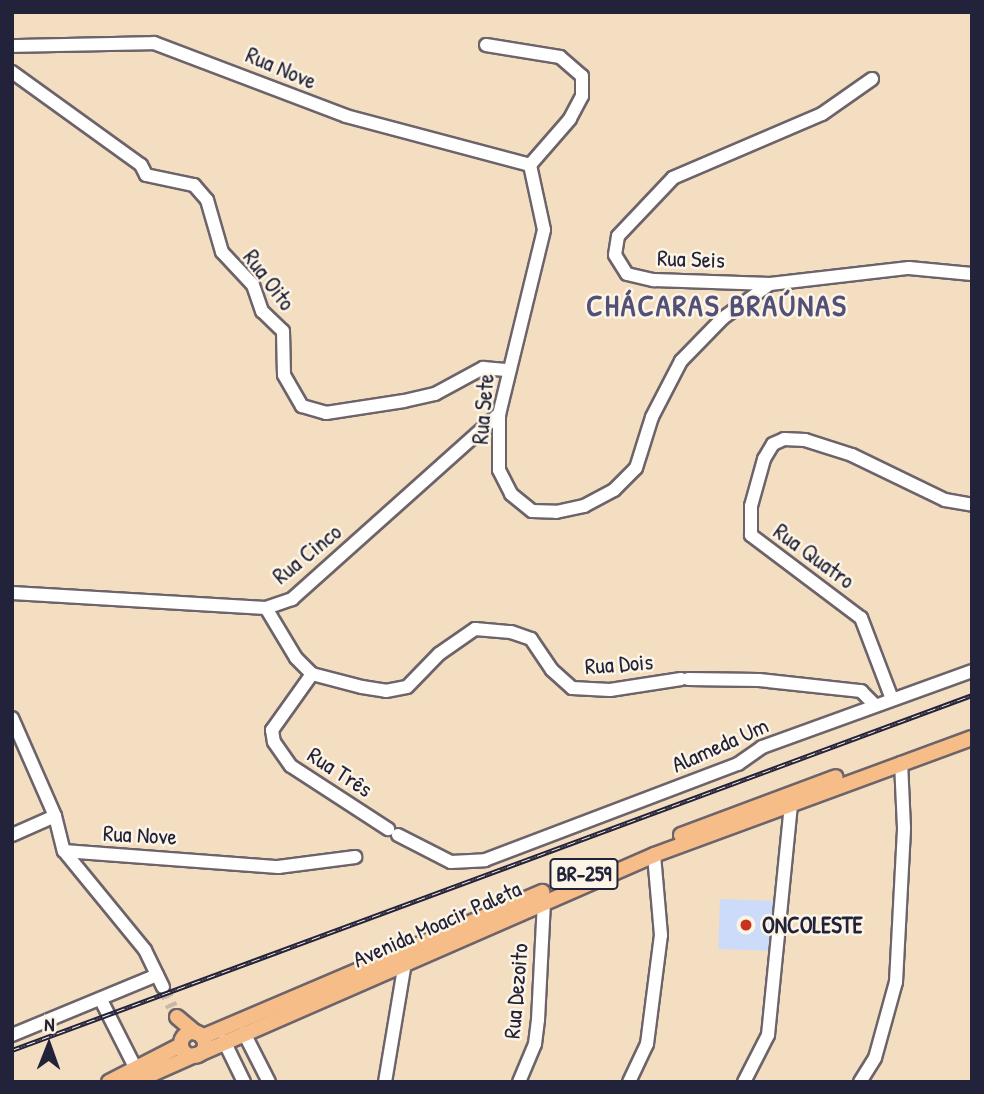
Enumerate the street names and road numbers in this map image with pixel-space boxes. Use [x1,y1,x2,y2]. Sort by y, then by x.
street label: Rua Nove [242,41,320,95]
street label: Rua Oito [237,244,301,316]
street label: Rua Seis [657,244,725,274]
street label: Rua Sete [466,373,500,445]
street label: Rua Quatro [768,517,860,595]
street label: Rua Cinco [267,518,347,590]
street label: Rua Dois [584,648,654,680]
street label: Alameda Um [667,712,773,778]
street label: Rua Três [302,741,378,803]
street label: Rua Nove [102,819,178,851]
road number: BR-259 [549,856,619,892]
street label: Avenida Moacir Paleta [349,875,525,973]
street label: Rua Dezoito [498,942,534,1040]

